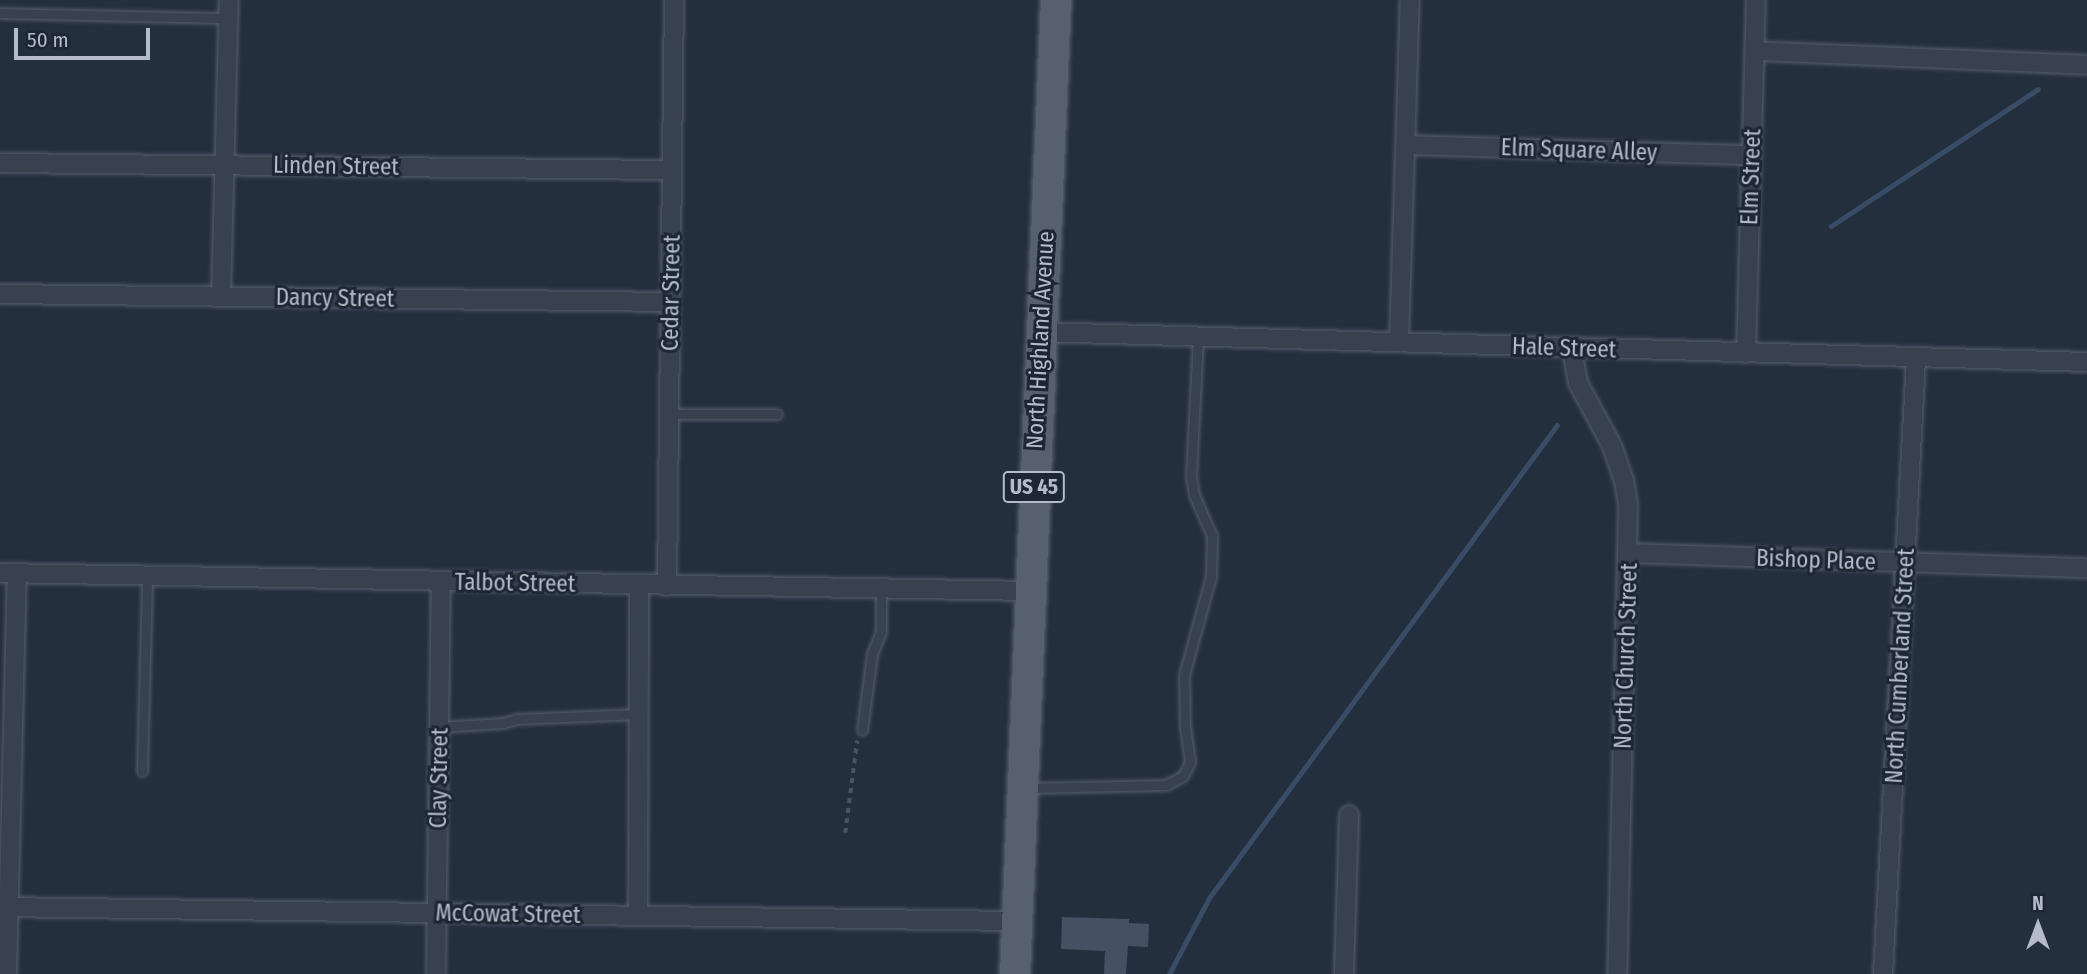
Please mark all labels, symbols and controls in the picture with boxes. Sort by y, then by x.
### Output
scale bar [18,14,154,58]
text: 50 m [27,27,69,53]
street label: Elm Street [1736,128,1766,226]
street label: Elm Square Alley [1500,133,1658,167]
street label: Linden Street [273,151,399,181]
street label: North Highland Avenue [1021,230,1059,450]
street label: Cedar Street [656,235,686,351]
street label: Dancy Street [275,283,395,313]
street label: Hale Street [1511,332,1617,364]
road number: US 45 [1002,470,1066,504]
street label: Bishop Place [1756,544,1876,576]
street label: North Cumberland Street [1880,548,1920,784]
street label: North Church Street [1609,563,1643,749]
street label: Talbot Street [455,568,575,598]
street label: Clay Street [424,727,454,829]
north arrow [2003,890,2073,960]
text: N [2032,892,2044,915]
street label: McCowat Street [435,899,581,929]

